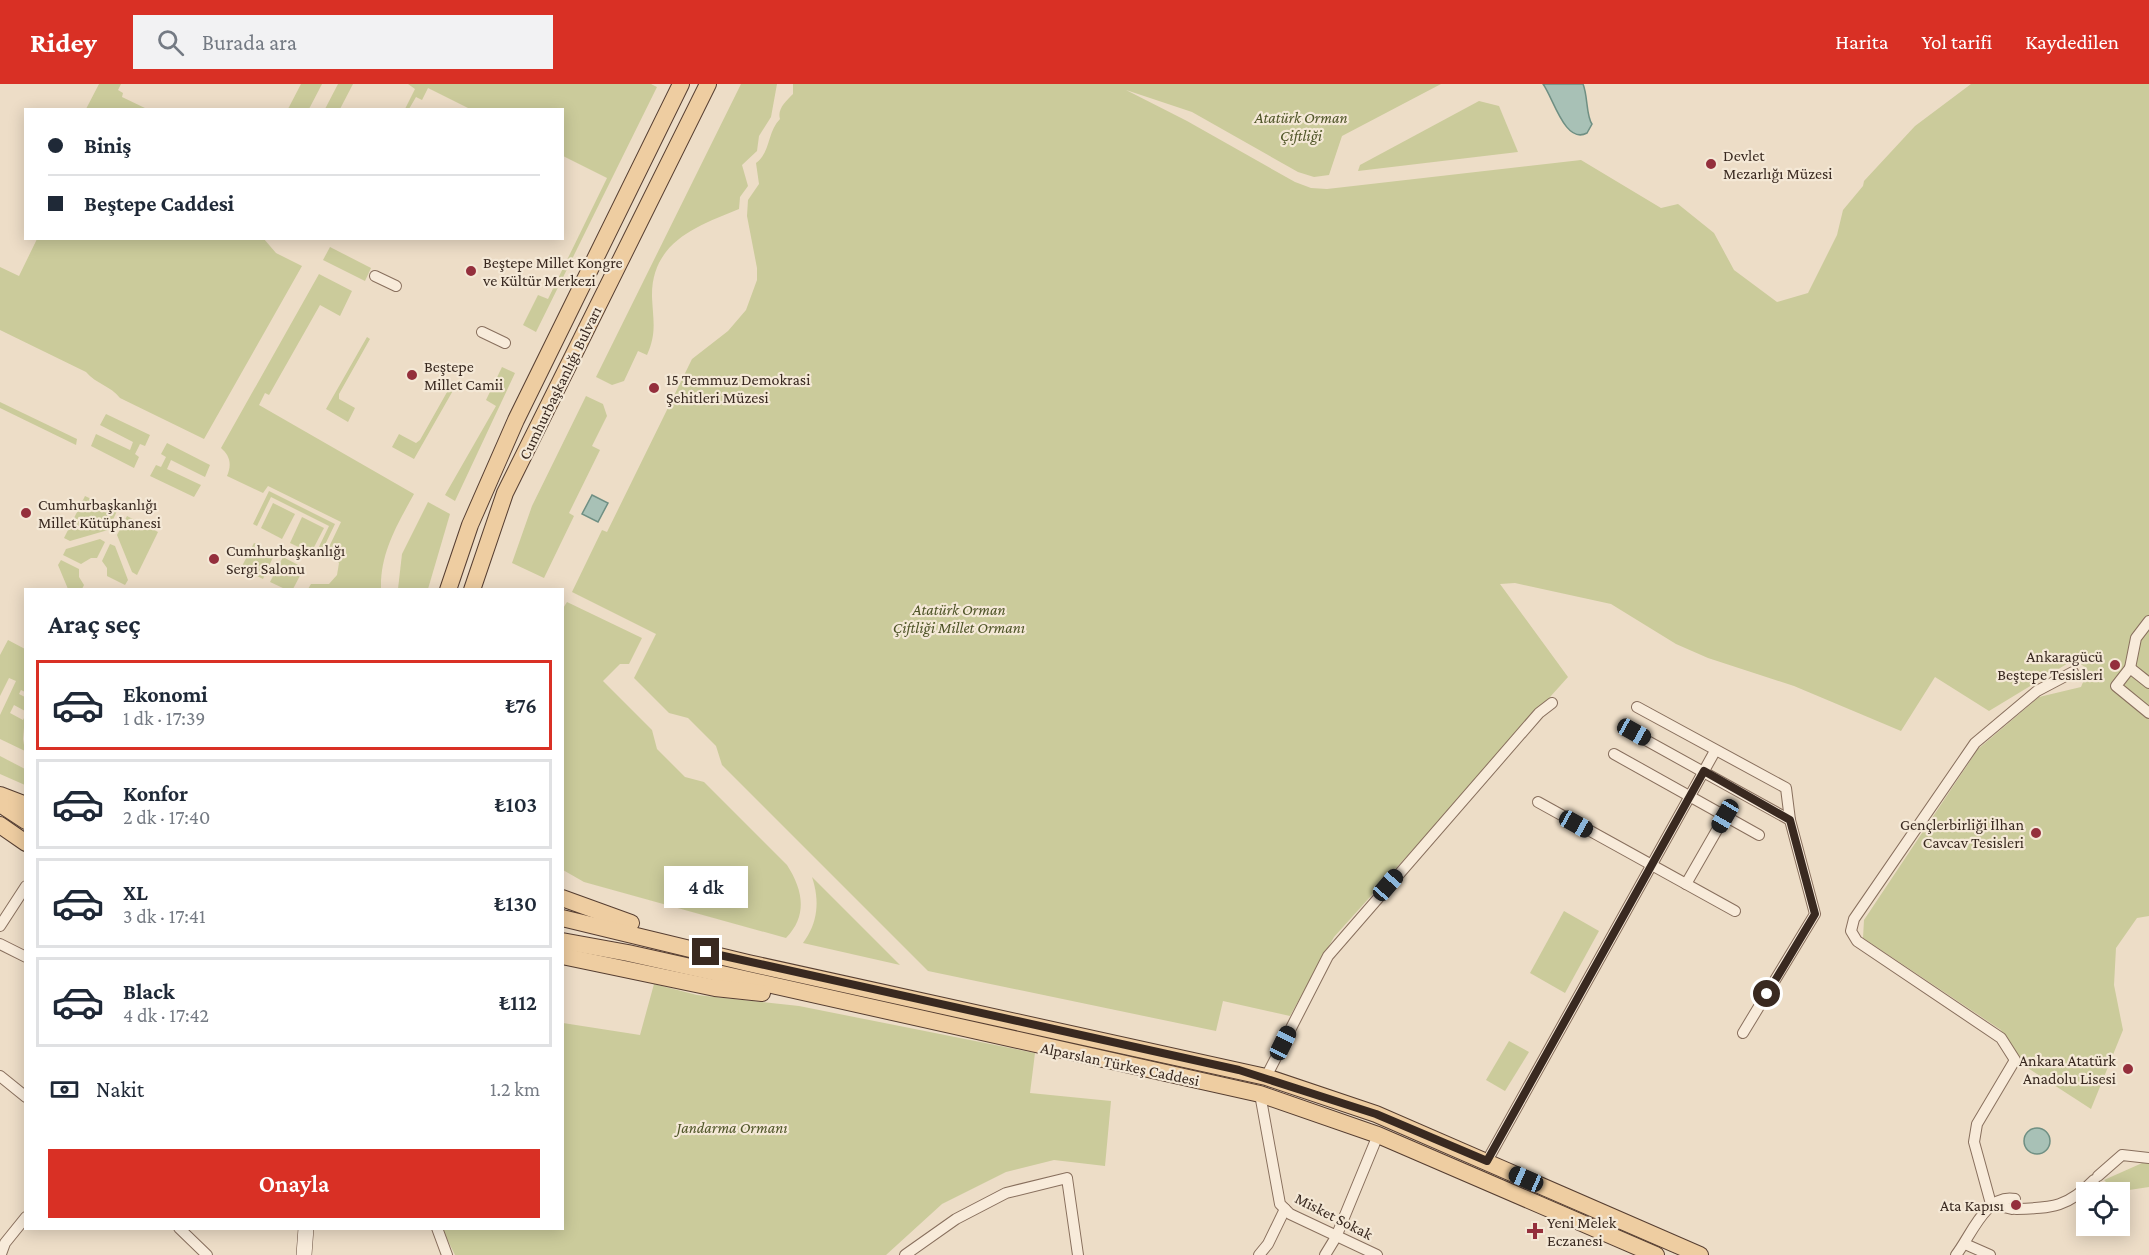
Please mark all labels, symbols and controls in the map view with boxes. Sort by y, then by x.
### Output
search box [133,15,553,69]
icon: search [154,26,187,59]
text: Ridey [30,27,97,58]
text: Burada ara [202,30,297,55]
text: Harita [1835,30,1888,54]
text: Yol tarifi [1921,30,1992,54]
text: Kaydedilen [2025,30,2119,54]
park label: Atatürk Orman Çiftliği [1253,109,1348,145]
text: Biniş [84,133,131,158]
place label: Devlet Mezarlığı Müzesi [1723,147,1832,183]
marker: Devlet Mezarlığı Müzesi [1704,157,1718,171]
text: Beştepe Caddesi [84,191,234,216]
place label: Beştepe Millet Kongre ve Kültür Merkezi [482,254,623,289]
marker: Beştepe Millet Kongre ve Kültür Merkezi [464,264,478,278]
street label: Cumhurbaşkanlığı Bulvarı [516,304,605,463]
place label: Beştepe Millet Camii [424,358,503,393]
marker: Beştepe Millet Camii [405,368,419,382]
place label: 15 Temmuz Demokrasi Şehitleri Müzesi [666,371,810,407]
marker: 15 Temmuz Demokrasi Şehitleri Müzesi [647,381,661,395]
place label: Cumhurbaşkanlığı Millet Kütüphanesi [38,496,161,532]
marker: Cumhurbaşkanlığı Millet Kütüphanesi [19,506,33,520]
place label: Cumhurbaşkanlığı Sergi Salonu [226,542,345,578]
marker: Cumhurbaşkanlığı Sergi Salonu [207,552,221,566]
park label: Atatürk Orman Çiftliği Millet Ormanı [893,601,1025,637]
text: Araç seç [48,609,140,639]
place label: Ankaragücü Beştepe Tesisleri [1997,648,2104,684]
marker: Ankaragücü Beştepe Tesisleri [2108,658,2122,672]
icon: car [51,678,105,732]
text: Ekonomi [123,682,208,707]
text: ₺76 [506,693,537,718]
text: 1 dk · 17:39 [123,707,205,729]
car [1614,715,1654,749]
icon: car [51,777,105,831]
text: Konfor [123,781,188,806]
text: ₺103 [495,792,537,817]
car [1708,796,1742,836]
text: 2 dk · 17:40 [123,806,210,828]
car [1556,807,1596,841]
place label: Gençlerbirliği İlhan Cavcav Tesisleri [1900,816,2024,851]
marker: Gençlerbirliği İlhan Cavcav Tesisleri [2029,826,2043,840]
callout: 4 dk [664,865,748,907]
car [1369,866,1407,904]
icon: car [51,876,105,930]
text: 4 dk [688,876,724,898]
text: XL [123,880,148,905]
text: ₺130 [494,891,537,916]
text: 3 dk · 17:41 [123,905,206,927]
route end [692,938,719,965]
icon: car [51,975,105,1029]
text: Black [123,979,175,1004]
route start [1753,980,1780,1007]
text: ₺112 [499,990,537,1015]
text: 4 dk · 17:42 [123,1004,209,1026]
car [1267,1023,1299,1063]
street label: Alparslan Türkeş Caddesi [1039,1039,1201,1090]
place label: Ankara Atatürk Anadolu Lisesi [2019,1052,2116,1087]
marker: Ankara Atatürk Anadolu Lisesi [2121,1062,2135,1076]
icon: cash [48,1073,81,1106]
text: Nakit [96,1077,144,1102]
text: 1.2 km [490,1078,540,1100]
park label: Jandarma Ormanı [673,1119,788,1137]
button: Onayla [48,1149,540,1218]
car [1506,1163,1546,1195]
map controls [2076,1182,2130,1236]
button: locate [2076,1182,2130,1236]
street label: Misket Sokak [1292,1189,1376,1243]
place label: Ata Kapısı [1940,1197,2004,1215]
marker: Ata Kapısı [2009,1198,2023,1212]
place label: Yeni Melek Eczanesi [1547,1214,1617,1249]
marker: Yeni Melek Eczanesi [1528,1224,1542,1238]

